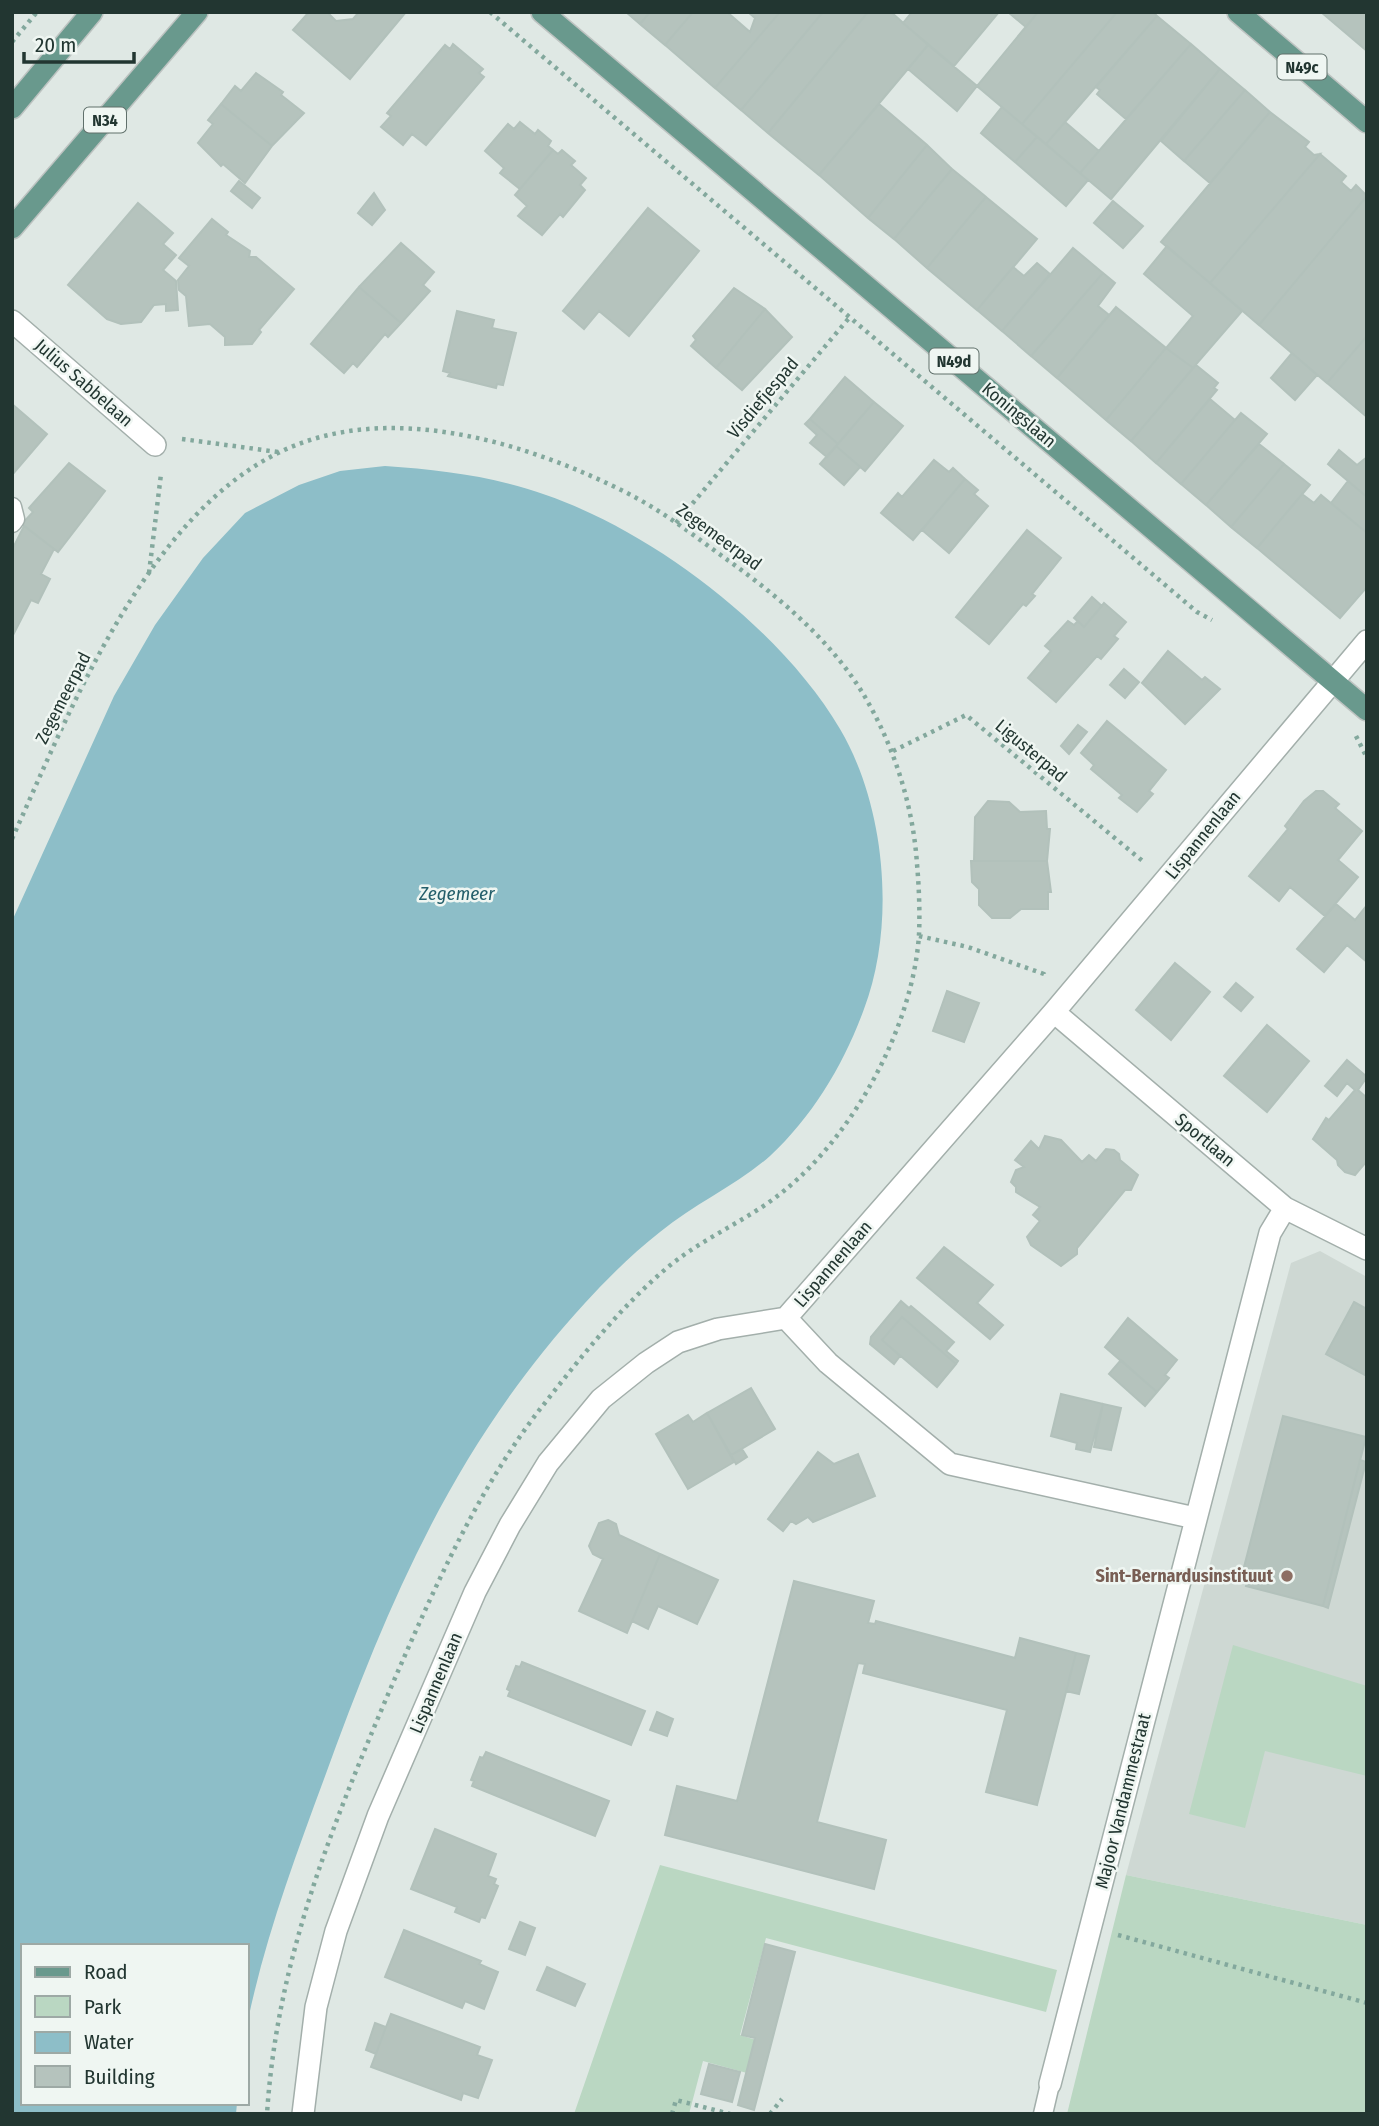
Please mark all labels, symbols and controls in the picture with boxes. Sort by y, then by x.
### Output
scale bar [24,21,135,65]
text: 20 m [35,32,76,58]
road number: N49c [1278,54,1326,80]
road number: N34 [84,108,126,132]
street label: Julius Sabbelaan [31,335,137,431]
road number: N49d [930,348,978,374]
street label: Visdiefjespad [723,353,803,443]
street label: Koningslaan [977,378,1061,452]
street label: Zegemeerpad [672,499,766,575]
street label: Zegemeerpad [31,649,95,747]
street label: Ligusterpad [991,715,1071,787]
street label: Lispannenlaan [1161,786,1245,884]
water label: Zegemeer [418,882,496,905]
street label: Sportlaan [1170,1109,1240,1171]
street label: Lispannenlaan [789,1216,877,1312]
place label: Sint-Bernardusinstituut [1096,1565,1274,1587]
marker: Sint-Bernardusinstituut [1279,1568,1295,1584]
street label: Lispannenlaan [405,1629,467,1737]
street label: Majoor Vandammestraat [1091,1711,1155,1891]
legend [21,1944,248,2105]
text: Road [84,1959,128,1985]
text: Park [84,1994,122,2020]
text: Water [84,2029,134,2055]
text: Building [84,2064,155,2090]

